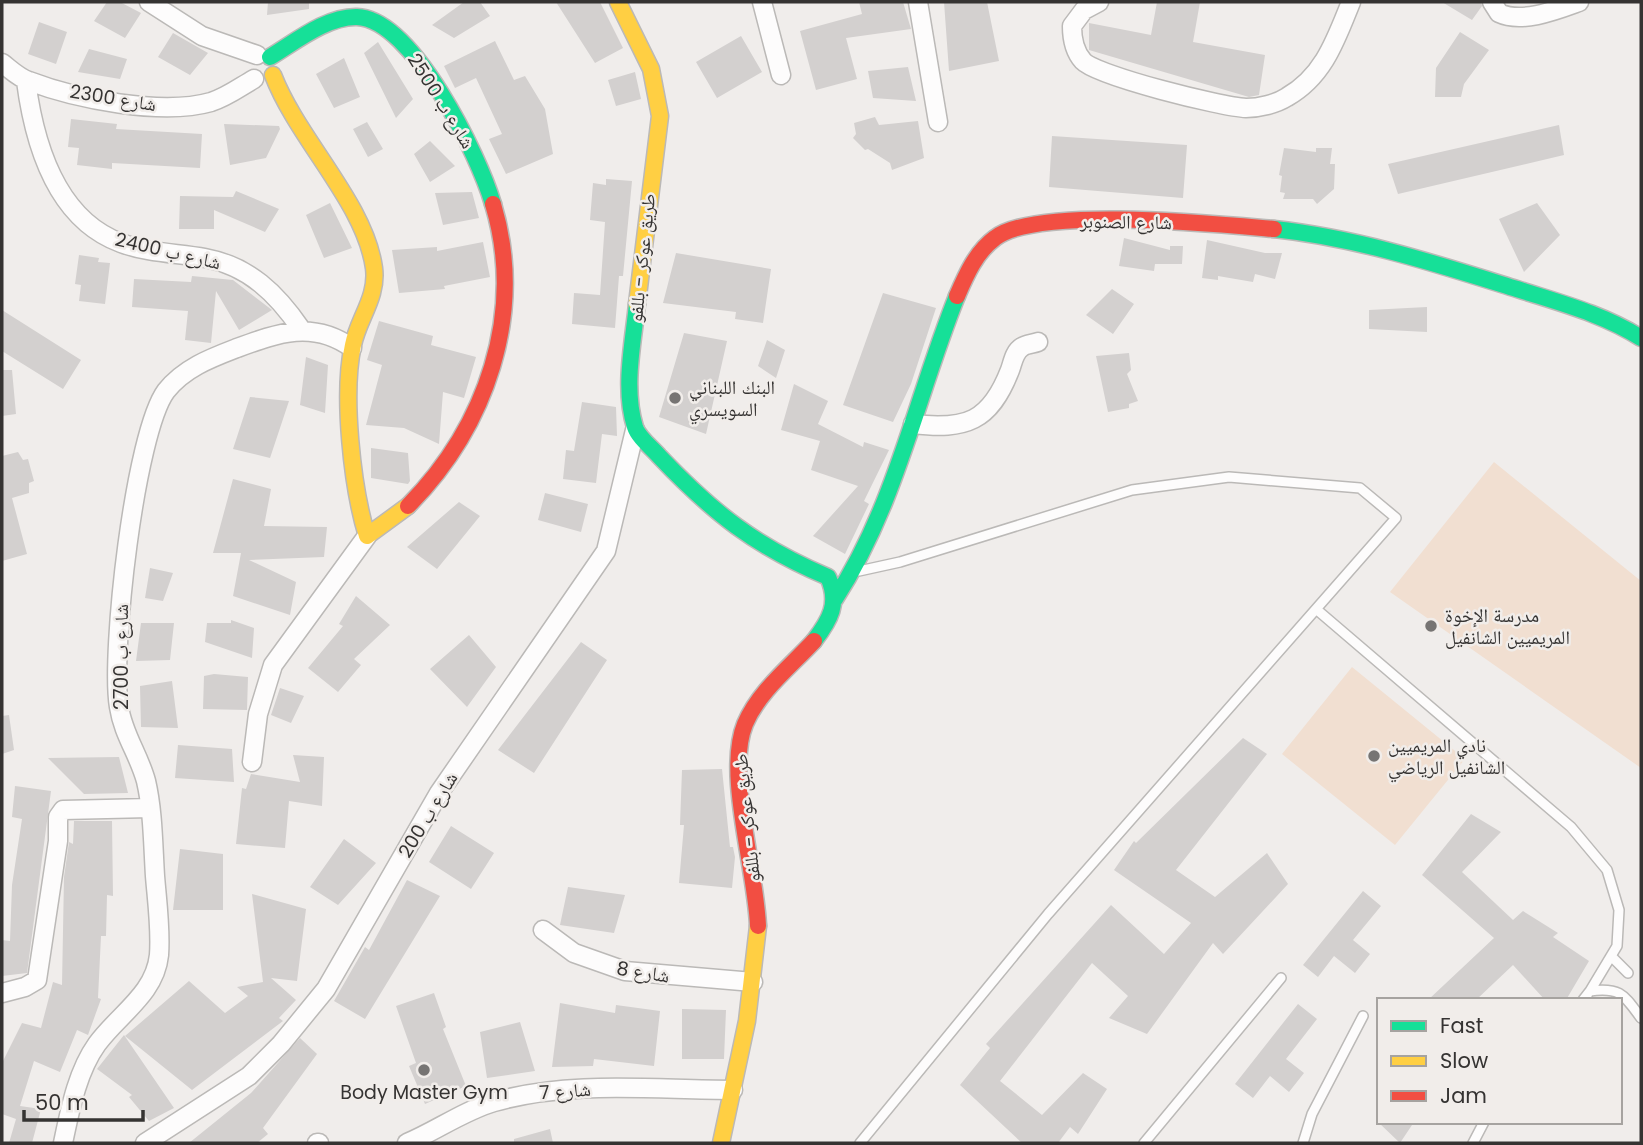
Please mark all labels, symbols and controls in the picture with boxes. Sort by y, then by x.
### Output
street label: شارع ب 2500 [401,48,481,154]
street label: شارع 2300 [68,78,158,118]
street label: طريق عوكر - بللفو [622,192,662,324]
street label: شارع الصنوبر [1079,208,1172,236]
street label: شارع ب 2400 [112,226,224,276]
place label: البنك اللبناني السويسري [689,374,775,424]
marker: البنك اللبناني السويسري [667,390,683,406]
place label: مدرسة الإخوة المريميين الشانفيل [1445,602,1570,651]
street label: شارع ب 2700 [108,604,135,710]
marker: مدرسة الإخوة المريميين الشانفيل [1423,618,1439,634]
place label: نادي المريميين الشانفيل الرياضي [1388,732,1505,782]
marker: نادي المريميين الشانفيل الرياضي [1366,748,1382,764]
street label: طريق عوكر - بللفو [727,752,767,884]
street label: شارع ب 200 [392,767,464,863]
street label: شارع 8 [615,955,671,989]
legend [1377,998,1622,1124]
text: Fast [1440,1011,1483,1040]
text: Slow [1440,1046,1488,1075]
marker: Body Master Gym [416,1062,432,1078]
street label: شارع 7 [538,1076,592,1106]
scale bar [24,1078,144,1122]
place label: Body Master Gym [340,1079,508,1106]
text: Jam [1440,1081,1487,1110]
text: 50 m [35,1088,89,1117]

